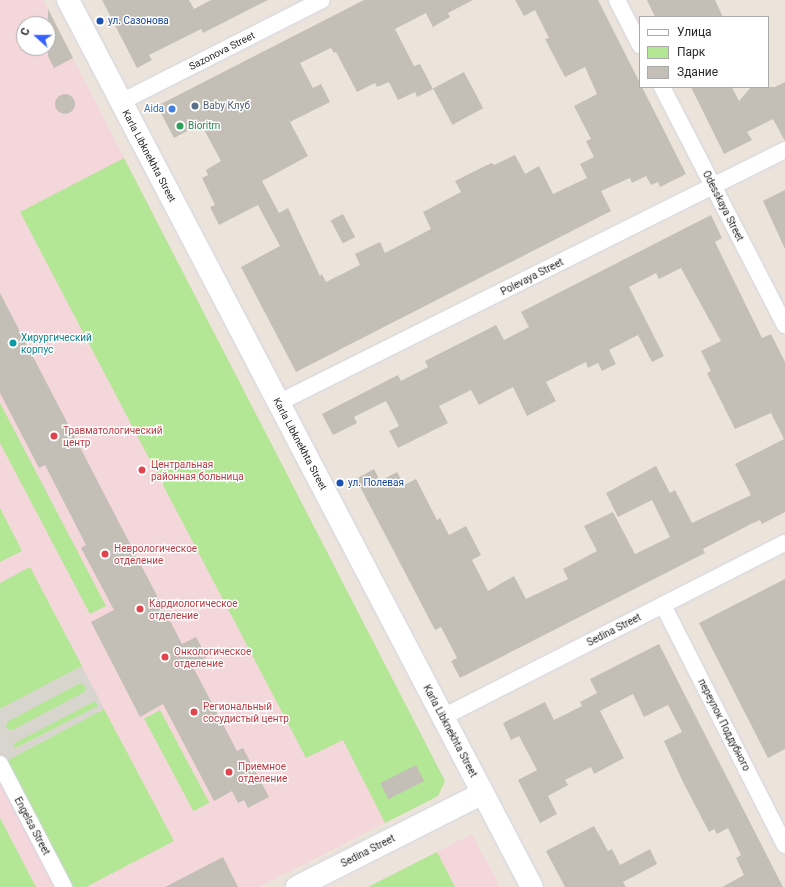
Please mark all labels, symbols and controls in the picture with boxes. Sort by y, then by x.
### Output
place label: ул. Сазонова [108,15,169,27]
north arrow [16,16,56,56]
marker: ул. Сазонова [95,16,105,26]
legend [639,16,769,88]
text: Улица [677,25,712,39]
text: С [18,26,33,38]
street label: Sazonova Street [187,29,257,73]
text: Парк [677,45,705,59]
text: Здание [677,65,718,79]
place label: Baby Клуб [203,100,250,112]
marker: Baby Клуб [190,101,200,111]
place label: Aida [144,103,164,115]
marker: Aida [167,104,177,114]
street label: Karla Libknekhta Street [120,108,178,204]
place label: Bioritm [188,120,220,132]
marker: Bioritm [175,121,185,131]
street label: Odesskaya Street [700,169,746,243]
street label: Polevaya Street [499,256,565,298]
place label: Хирургический корпус [21,331,92,354]
marker: Хирургический корпус [8,338,18,348]
street label: Karla Libknekhta Street [271,396,329,492]
place label: Травматологический центр [63,424,163,448]
marker: Травматологический центр [48,430,60,442]
place label: Центральная районная больница [151,458,244,482]
marker: Центральная районная больница [136,464,148,476]
place label: ул. Полевая [348,477,404,489]
marker: ул. Полевая [335,478,345,488]
place label: Неврологическое отделение [114,542,197,566]
marker: Неврологическое отделение [99,548,111,560]
place label: Кардиологическое отделение [149,597,238,620]
marker: Кардиологическое отделение [134,603,146,615]
street label: Sedina Street [585,611,643,649]
place label: Онкологическое отделение [174,645,251,668]
marker: Онкологическое отделение [159,651,171,663]
street label: переулок Поддубного [696,677,752,773]
street label: Karla Libknekhta Street [421,683,479,779]
place label: Региональный сосудистый центр [203,700,289,724]
marker: Региональный сосудистый центр [188,706,200,718]
place label: Приемное отделение [238,760,287,784]
marker: Приемное отделение [223,766,235,778]
street label: Engelsa Street [12,795,52,857]
street label: Sedina Street [339,832,397,870]

